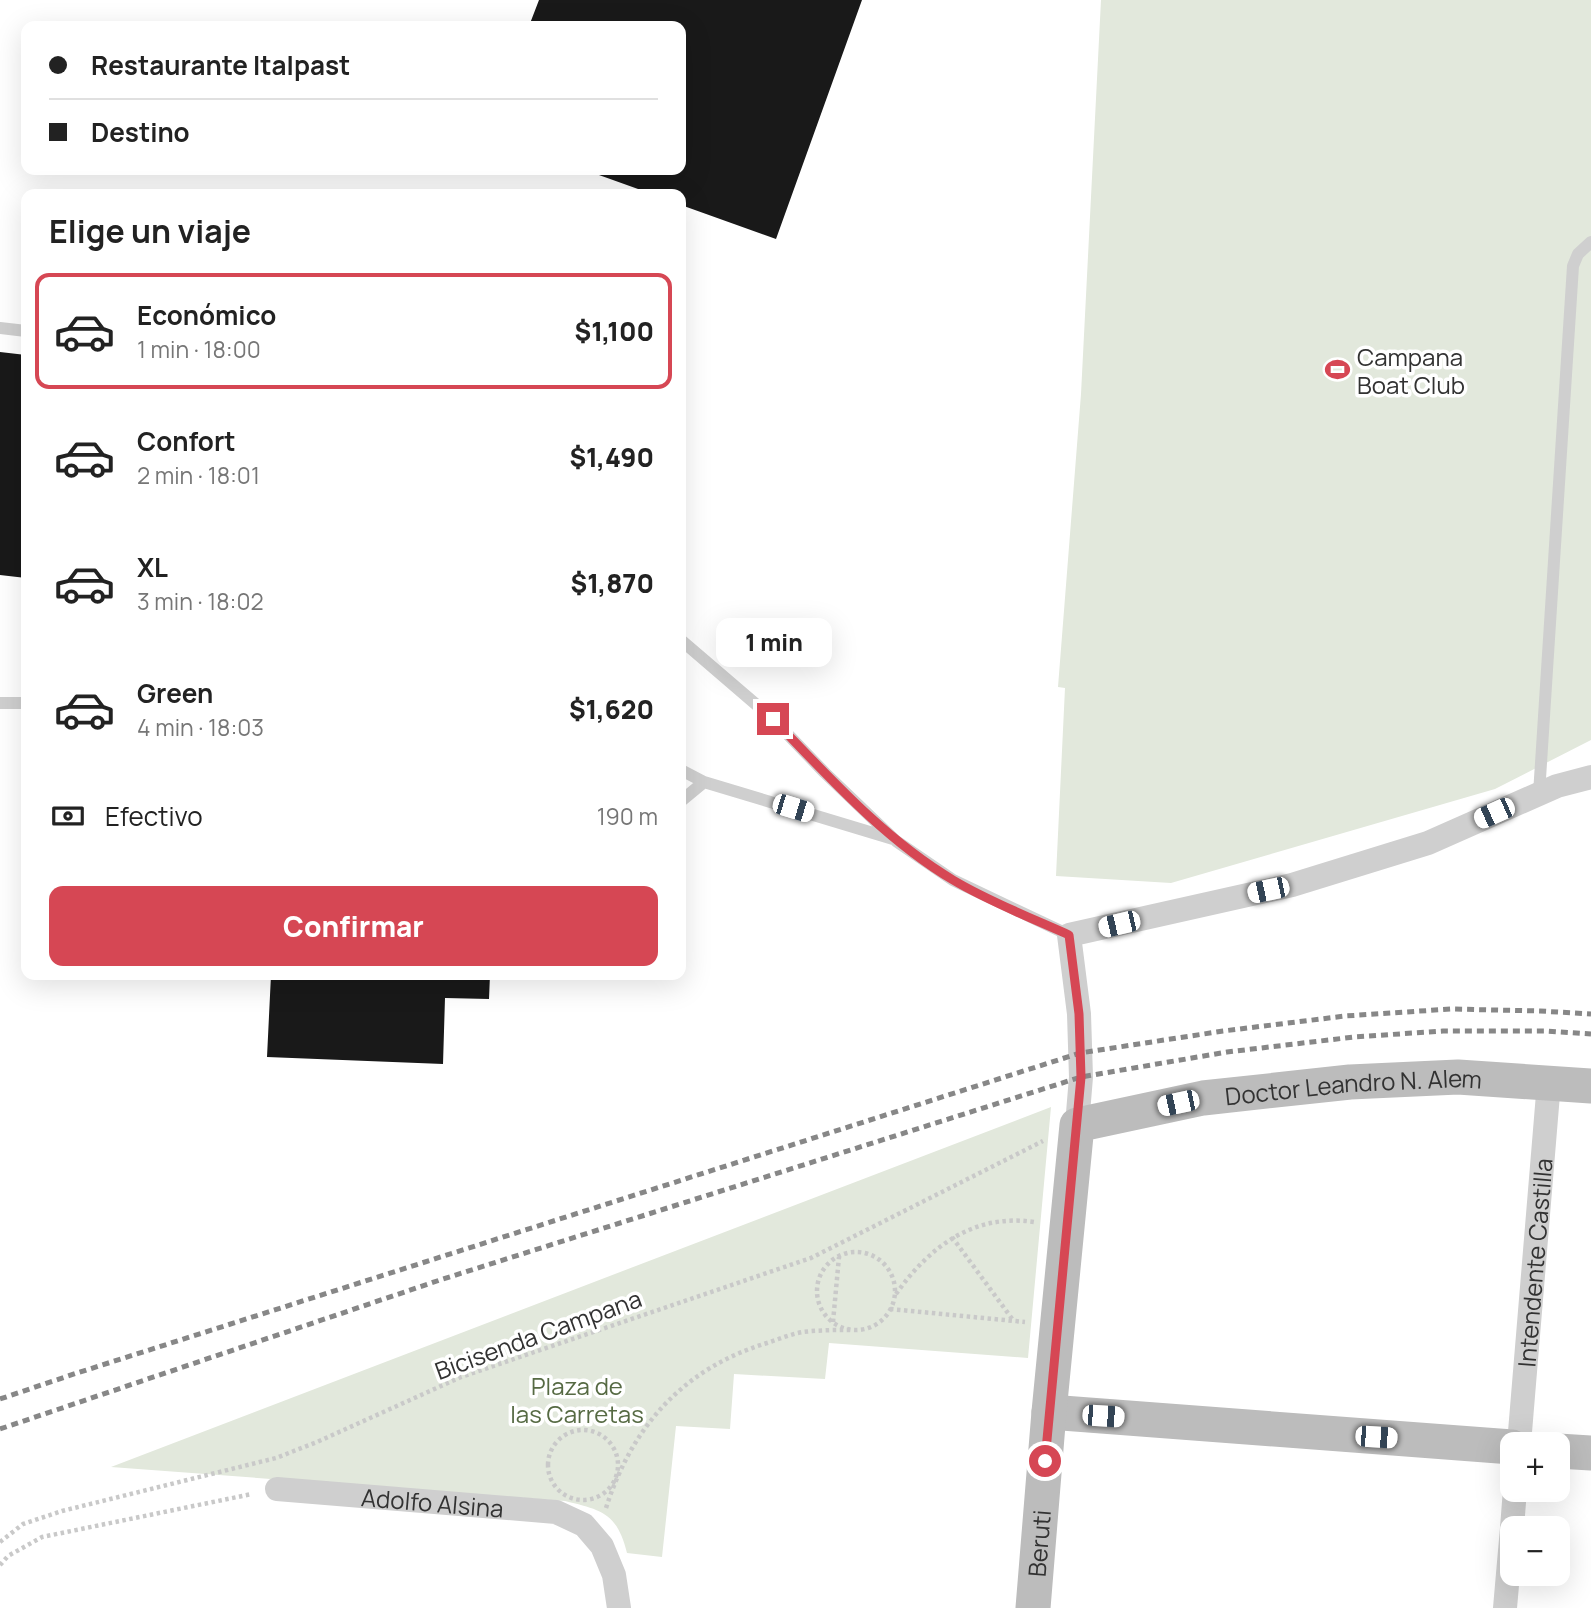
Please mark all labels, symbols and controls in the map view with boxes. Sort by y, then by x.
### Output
text: Restaurante Italpast [91,47,350,83]
text: Destino [91,114,190,150]
text: Elige un viaje [49,209,251,253]
text: Económico [137,297,276,333]
icon: car [53,300,116,363]
text: $1,100 [575,313,654,349]
text: 1 min · 18:00 [137,333,261,365]
place label: Campana Boat Club [1357,340,1465,401]
sports icon: Campana Boat Club [1323,356,1351,384]
text: Confort [137,423,236,459]
icon: car [53,426,116,489]
text: $1,490 [569,439,654,475]
text: 2 min · 18:01 [137,459,260,491]
text: XL [137,549,168,585]
icon: car [53,552,116,615]
text: $1,870 [570,565,654,601]
text: 3 min · 18:02 [137,585,264,617]
callout: 1 min [715,618,831,666]
text: 1 min [745,626,803,658]
text: Green [137,675,213,711]
icon: car [53,678,116,741]
text: $1,620 [569,691,654,727]
route end [757,703,789,735]
text: 4 min · 18:03 [137,711,264,743]
car [770,792,817,824]
car [1471,795,1518,831]
icon: cash [49,797,87,835]
text: Efectivo [105,798,203,834]
text: 190 m [597,800,658,832]
car [1246,875,1291,905]
button: Confirmar [49,886,658,966]
car [1097,909,1142,939]
street label: Doctor Leandro N. Alem [1223,1060,1483,1112]
car [1156,1088,1201,1118]
street label: Intendente Castilla [1509,1157,1559,1369]
street label: Bicisenda Campana [430,1281,646,1387]
park label: Plaza de las Carretas [510,1369,644,1430]
car [1082,1404,1125,1428]
car [1355,1425,1398,1449]
map controls [1500,1432,1570,1586]
button: + [1500,1432,1570,1502]
route start [1029,1445,1061,1477]
street label: Adolfo Alsina [360,1479,505,1524]
street label: Beruti [1019,1509,1057,1578]
button: − [1500,1516,1570,1586]

